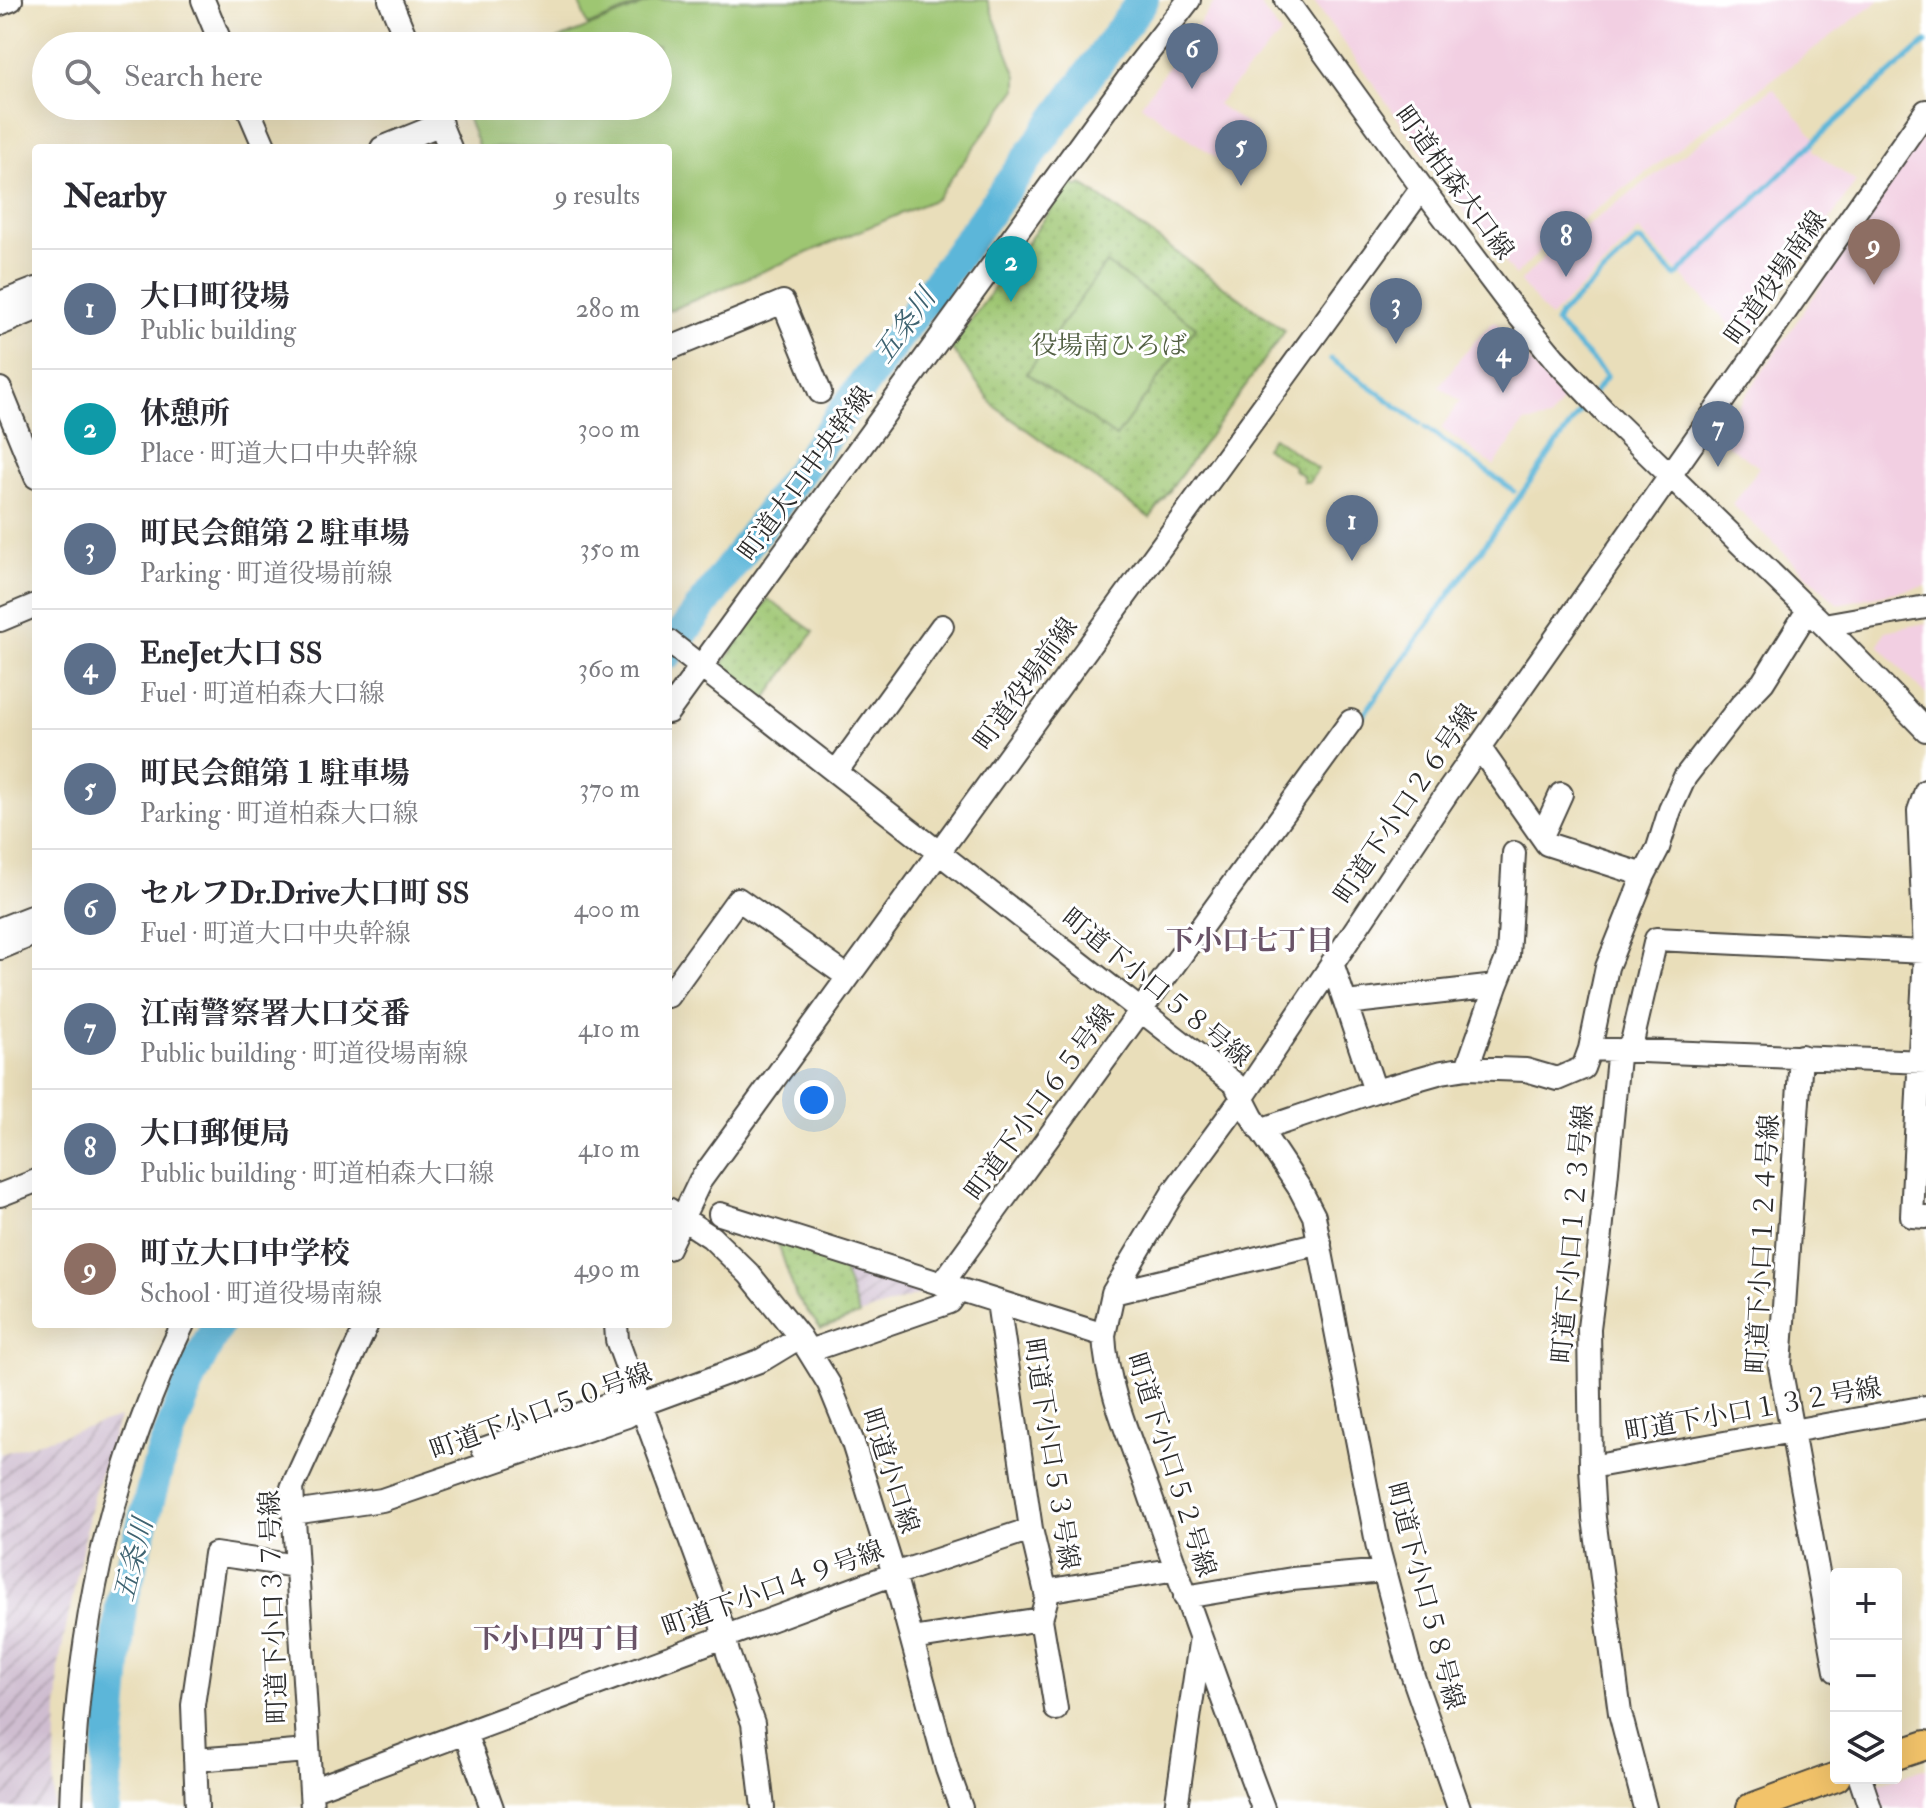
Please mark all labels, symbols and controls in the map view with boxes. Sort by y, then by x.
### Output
pin: 6 [1166,23,1218,89]
search box [32,32,672,120]
icon: search [60,54,104,98]
text: Search here [124,58,263,95]
street label: 町道柏森大口線 [1388,100,1520,266]
pin: 5 [1215,120,1267,186]
text: Nearby [64,175,166,218]
text: 9 results [555,180,640,212]
street label: 町道役場南線 [1718,205,1834,351]
pin: 8 [1540,211,1592,277]
pin: 9 [1848,219,1900,285]
pin: 2 [985,236,1037,302]
text: 大口町役場 [140,278,290,315]
pin: 3 [1370,278,1422,344]
water label: 五条川 [866,279,946,370]
text: 1 [85,293,95,325]
text: 280 m [576,293,640,325]
text: Public building [140,315,296,347]
pin: 4 [1477,327,1529,393]
park label: 役場南ひろば [1031,330,1187,362]
street label: 町道大口中央幹線 [732,380,880,568]
text: 休憩所 [140,395,230,432]
pin: 7 [1692,401,1744,467]
text: 2 [83,413,97,445]
text: 300 m [578,413,640,445]
text: Place · 町道大口中央幹線 [140,438,418,470]
pin: 1 [1326,495,1378,561]
text: 町民会館第２駐車場 [140,515,410,552]
text: 3 [85,533,95,565]
text: 350 m [580,533,640,565]
text: Parking · 町道役場前線 [140,558,393,590]
street label: 町道役場前線 [967,611,1085,757]
text: EneJet大口 SS [140,635,322,672]
text: 4 [83,653,97,685]
text: 360 m [578,653,640,685]
text: Fuel · 町道柏森大口線 [140,678,385,710]
street label: 町道下小口２６号線 [1327,698,1485,910]
text: 町民会館第１駐車場 [140,755,410,792]
text: 5 [84,773,96,805]
text: 370 m [579,773,640,805]
text: Parking · 町道柏森大口線 [140,798,419,830]
text: セルフDr.Drive大口町 SS [140,875,469,912]
text: 6 [83,893,97,925]
text: 400 m [574,893,640,925]
street label: 町道下小口５８号線 [1055,902,1257,1074]
text: Fuel · 町道大口中央幹線 [140,918,411,950]
district label: 下小口七丁目 [1166,924,1334,959]
text: 江南警察署大口交番 [140,995,410,1032]
street label: 町道下小口６５号線 [958,999,1122,1207]
text: 7 [84,1013,96,1045]
text: 410 m [578,1013,640,1045]
text: Public building · 町道役場南線 [140,1038,468,1070]
your location [794,1080,834,1120]
street label: 町道下小口１２３号線 [1546,1103,1600,1365]
street label: 町道下小口１２４号線 [1740,1113,1786,1375]
text: 大口郵便局 [140,1115,290,1152]
text: 8 [84,1133,96,1165]
text: 410 m [578,1133,640,1165]
text: Public building · 町道柏森大口線 [140,1158,494,1190]
text: 町立大口中学校 [140,1235,350,1272]
text: 9 [83,1253,97,1285]
text: 490 m [574,1253,640,1285]
text: School · 町道役場南線 [140,1278,382,1310]
street label: 町道下小口５３号線 [1017,1336,1085,1572]
street label: 町道下小口５２号線 [1120,1349,1222,1581]
street label: 町道下小口５０号線 [426,1357,656,1467]
street label: 町道下小口１３２号線 [1622,1372,1884,1448]
street label: 町道小口線 [855,1404,925,1538]
street label: 町道下小口５８号線 [1379,1479,1471,1713]
street label: 町道下小口３７号線 [254,1490,294,1724]
water label: 五条川 [107,1512,162,1605]
street label: 町道下小口４９号線 [658,1534,888,1644]
map controls [1830,1568,1902,1784]
button: + [1830,1568,1902,1640]
district label: 下小口四丁目 [473,1622,641,1657]
button: − [1830,1640,1902,1712]
button: layers [1830,1712,1902,1784]

